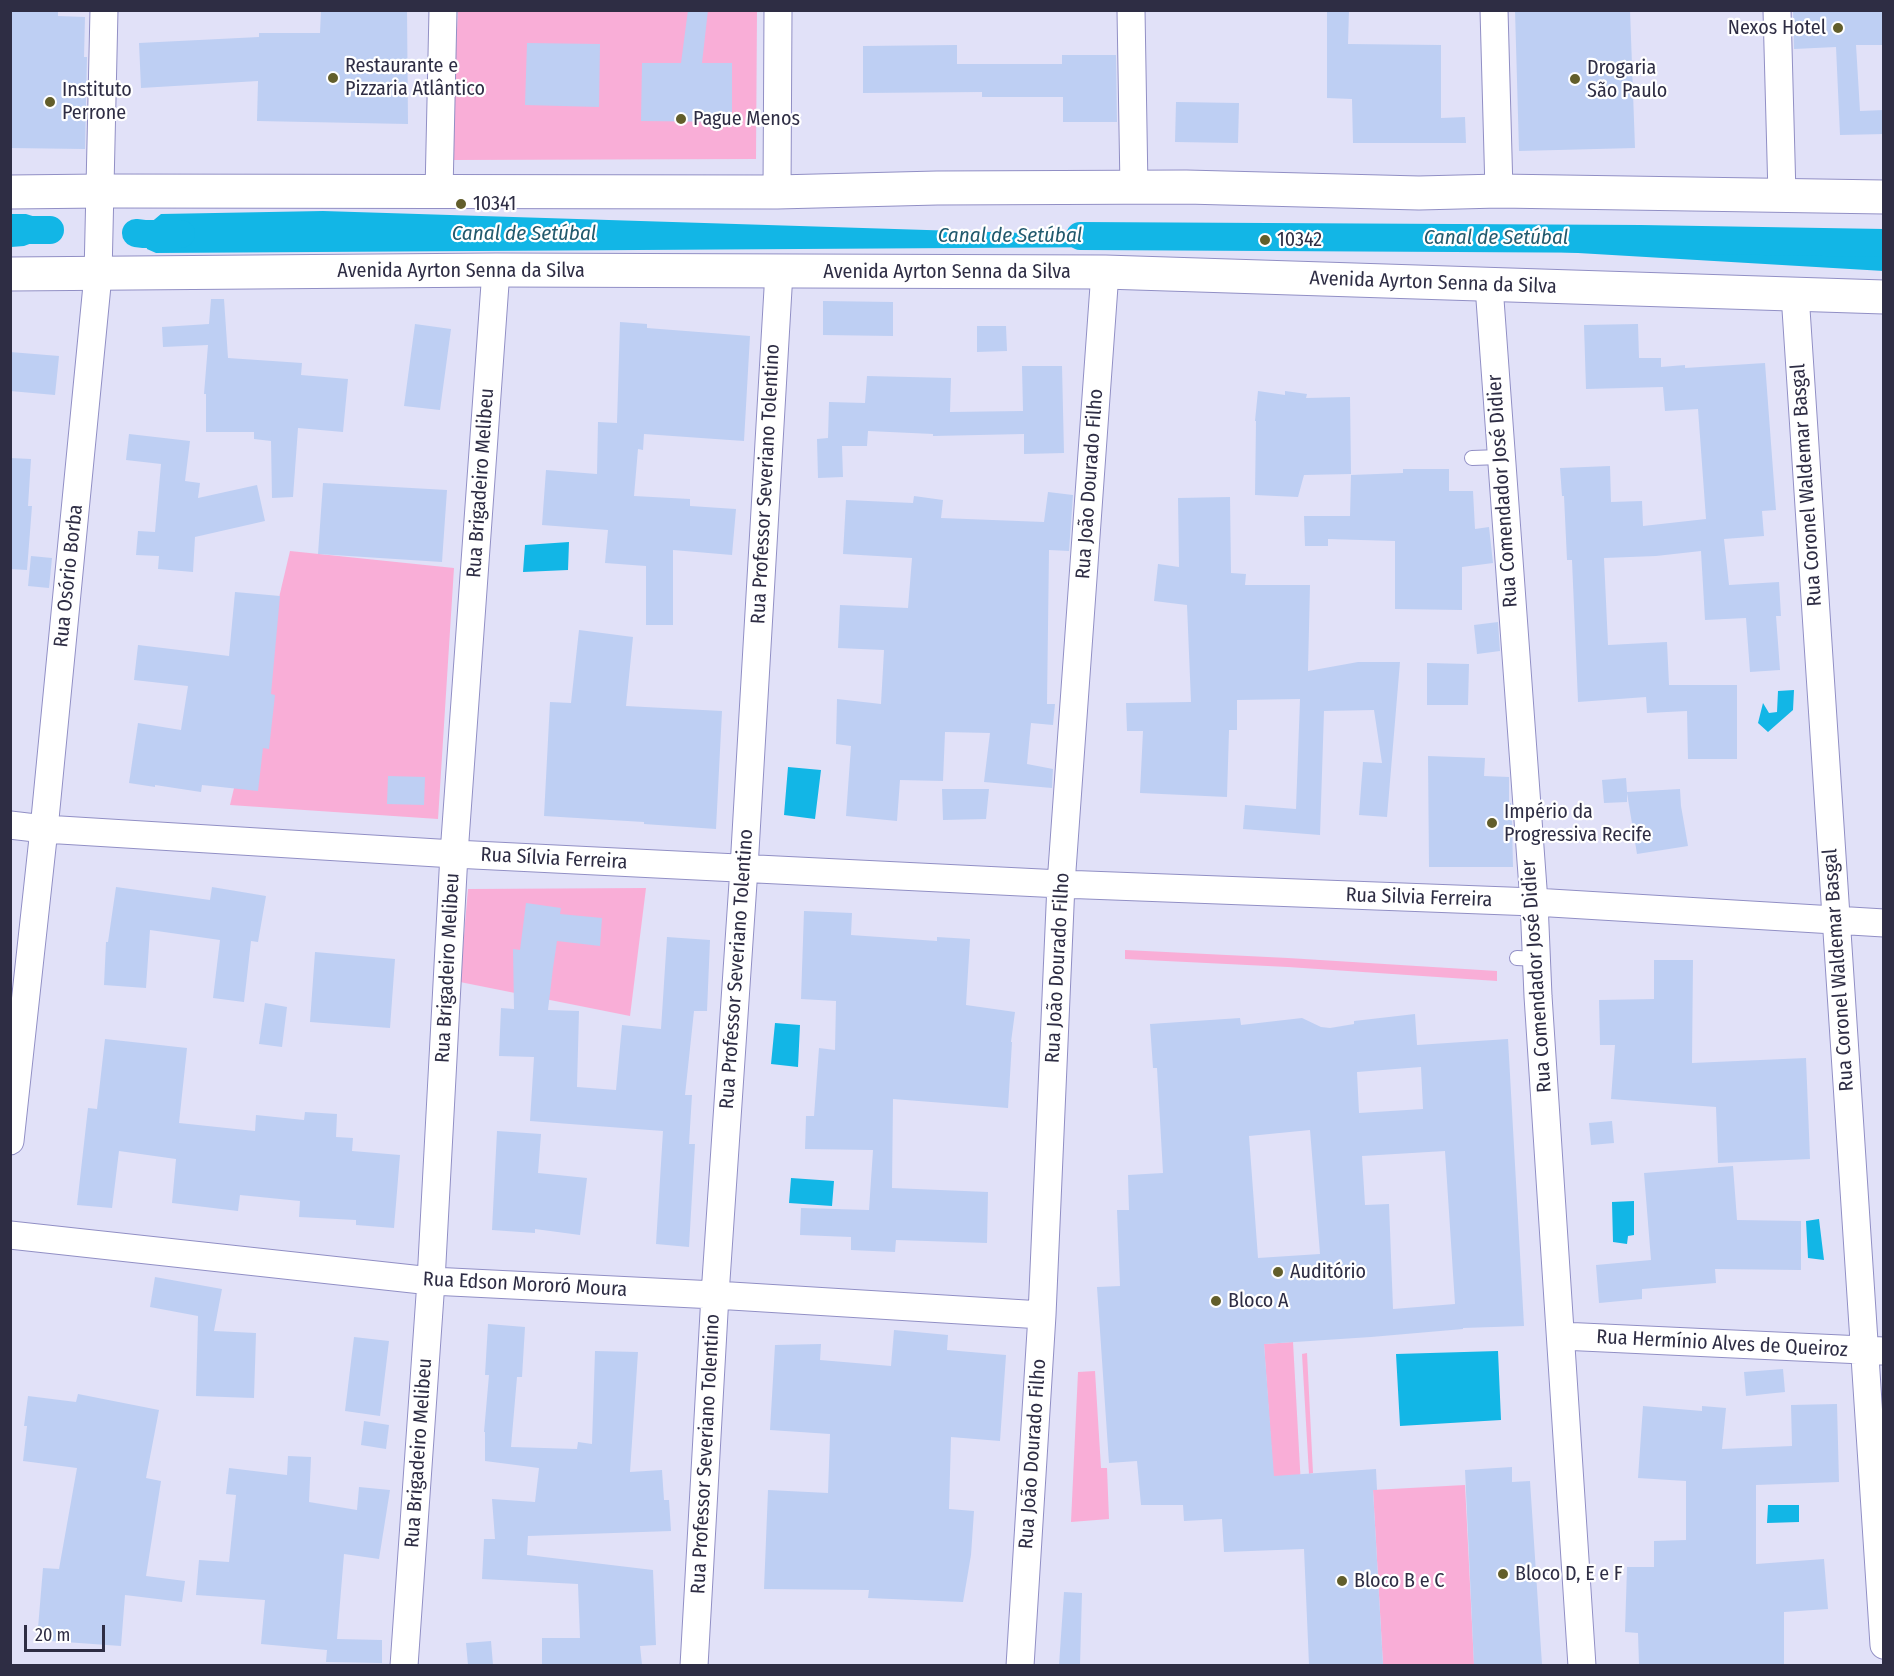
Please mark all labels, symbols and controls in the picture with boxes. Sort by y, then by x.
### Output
place label: Nexos Hotel [1728,16,1826,40]
marker: Nexos Hotel [1831,21,1845,35]
place label: Restaurante e Pizzaria Atlântico [345,54,485,101]
place label: Drogaria São Paulo [1587,56,1667,103]
marker: Restaurante e Pizzaria Atlântico [326,71,340,85]
marker: Drogaria São Paulo [1568,72,1582,86]
place label: Instituto Perrone [62,78,132,125]
marker: Instituto Perrone [43,95,57,109]
place label: Pague Menos [693,107,800,131]
marker: Pague Menos [674,112,688,126]
place label: 10341 [473,192,516,216]
marker: 10341 [454,197,468,211]
water label: Canal de Setúbal [452,221,596,247]
water label: Canal de Setúbal [938,223,1082,249]
water label: Canal de Setúbal [1424,225,1568,251]
place label: 10342 [1277,228,1322,252]
marker: 10342 [1258,233,1272,247]
street label: Avenida Ayrton Senna da Silva [337,259,585,283]
street label: Avenida Ayrton Senna da Silva [823,260,1071,284]
street label: Avenida Ayrton Senna da Silva [1309,267,1557,299]
street label: Rua Professor Severiano Tolentino [747,343,785,625]
street label: Rua Coronel Waldemar Basgal [1787,363,1827,607]
street label: Rua Comendador José Didier [1483,374,1523,608]
street label: Rua Brigadeiro Melibeu [462,387,500,579]
street label: Rua João Dourado Filho [1071,388,1109,580]
street label: Rua Osório Borba [50,503,88,649]
place label: Império da Progressiva Recife [1504,800,1652,847]
marker: Império da Progressiva Recife [1485,816,1499,830]
street label: Rua Professor Severiano Tolentino [715,828,759,1110]
street label: Rua Sílvia Ferreira [480,843,628,875]
street label: Rua Coronel Waldemar Basgal [1819,848,1859,1092]
street label: Rua Comendador José Didier [1517,859,1557,1093]
street label: Rua Brigadeiro Melibeu [431,872,465,1064]
street label: Rua João Dourado Filho [1041,872,1075,1064]
street label: Rua Silvia Ferreira [1345,883,1493,913]
place label: Auditório [1290,1260,1366,1284]
marker: Auditório [1271,1265,1285,1279]
street label: Rua Edson Mororó Moura [422,1268,628,1302]
place label: Bloco A [1228,1289,1289,1313]
marker: Bloco A [1209,1294,1223,1308]
street label: Rua Professor Severiano Tolentino [687,1313,725,1595]
street label: Rua Hermínio Alves de Queiroz [1596,1325,1848,1363]
street label: Rua Brigadeiro Melibeu [400,1357,438,1549]
street label: Rua João Dourado Filho [1014,1358,1052,1550]
place label: Bloco D, E e F [1515,1562,1623,1586]
marker: Bloco D, E e F [1496,1567,1510,1581]
place label: Bloco B e C [1354,1569,1444,1593]
marker: Bloco B e C [1335,1574,1349,1588]
scale bar [27,1613,108,1651]
text: 20 m [35,1624,70,1646]

